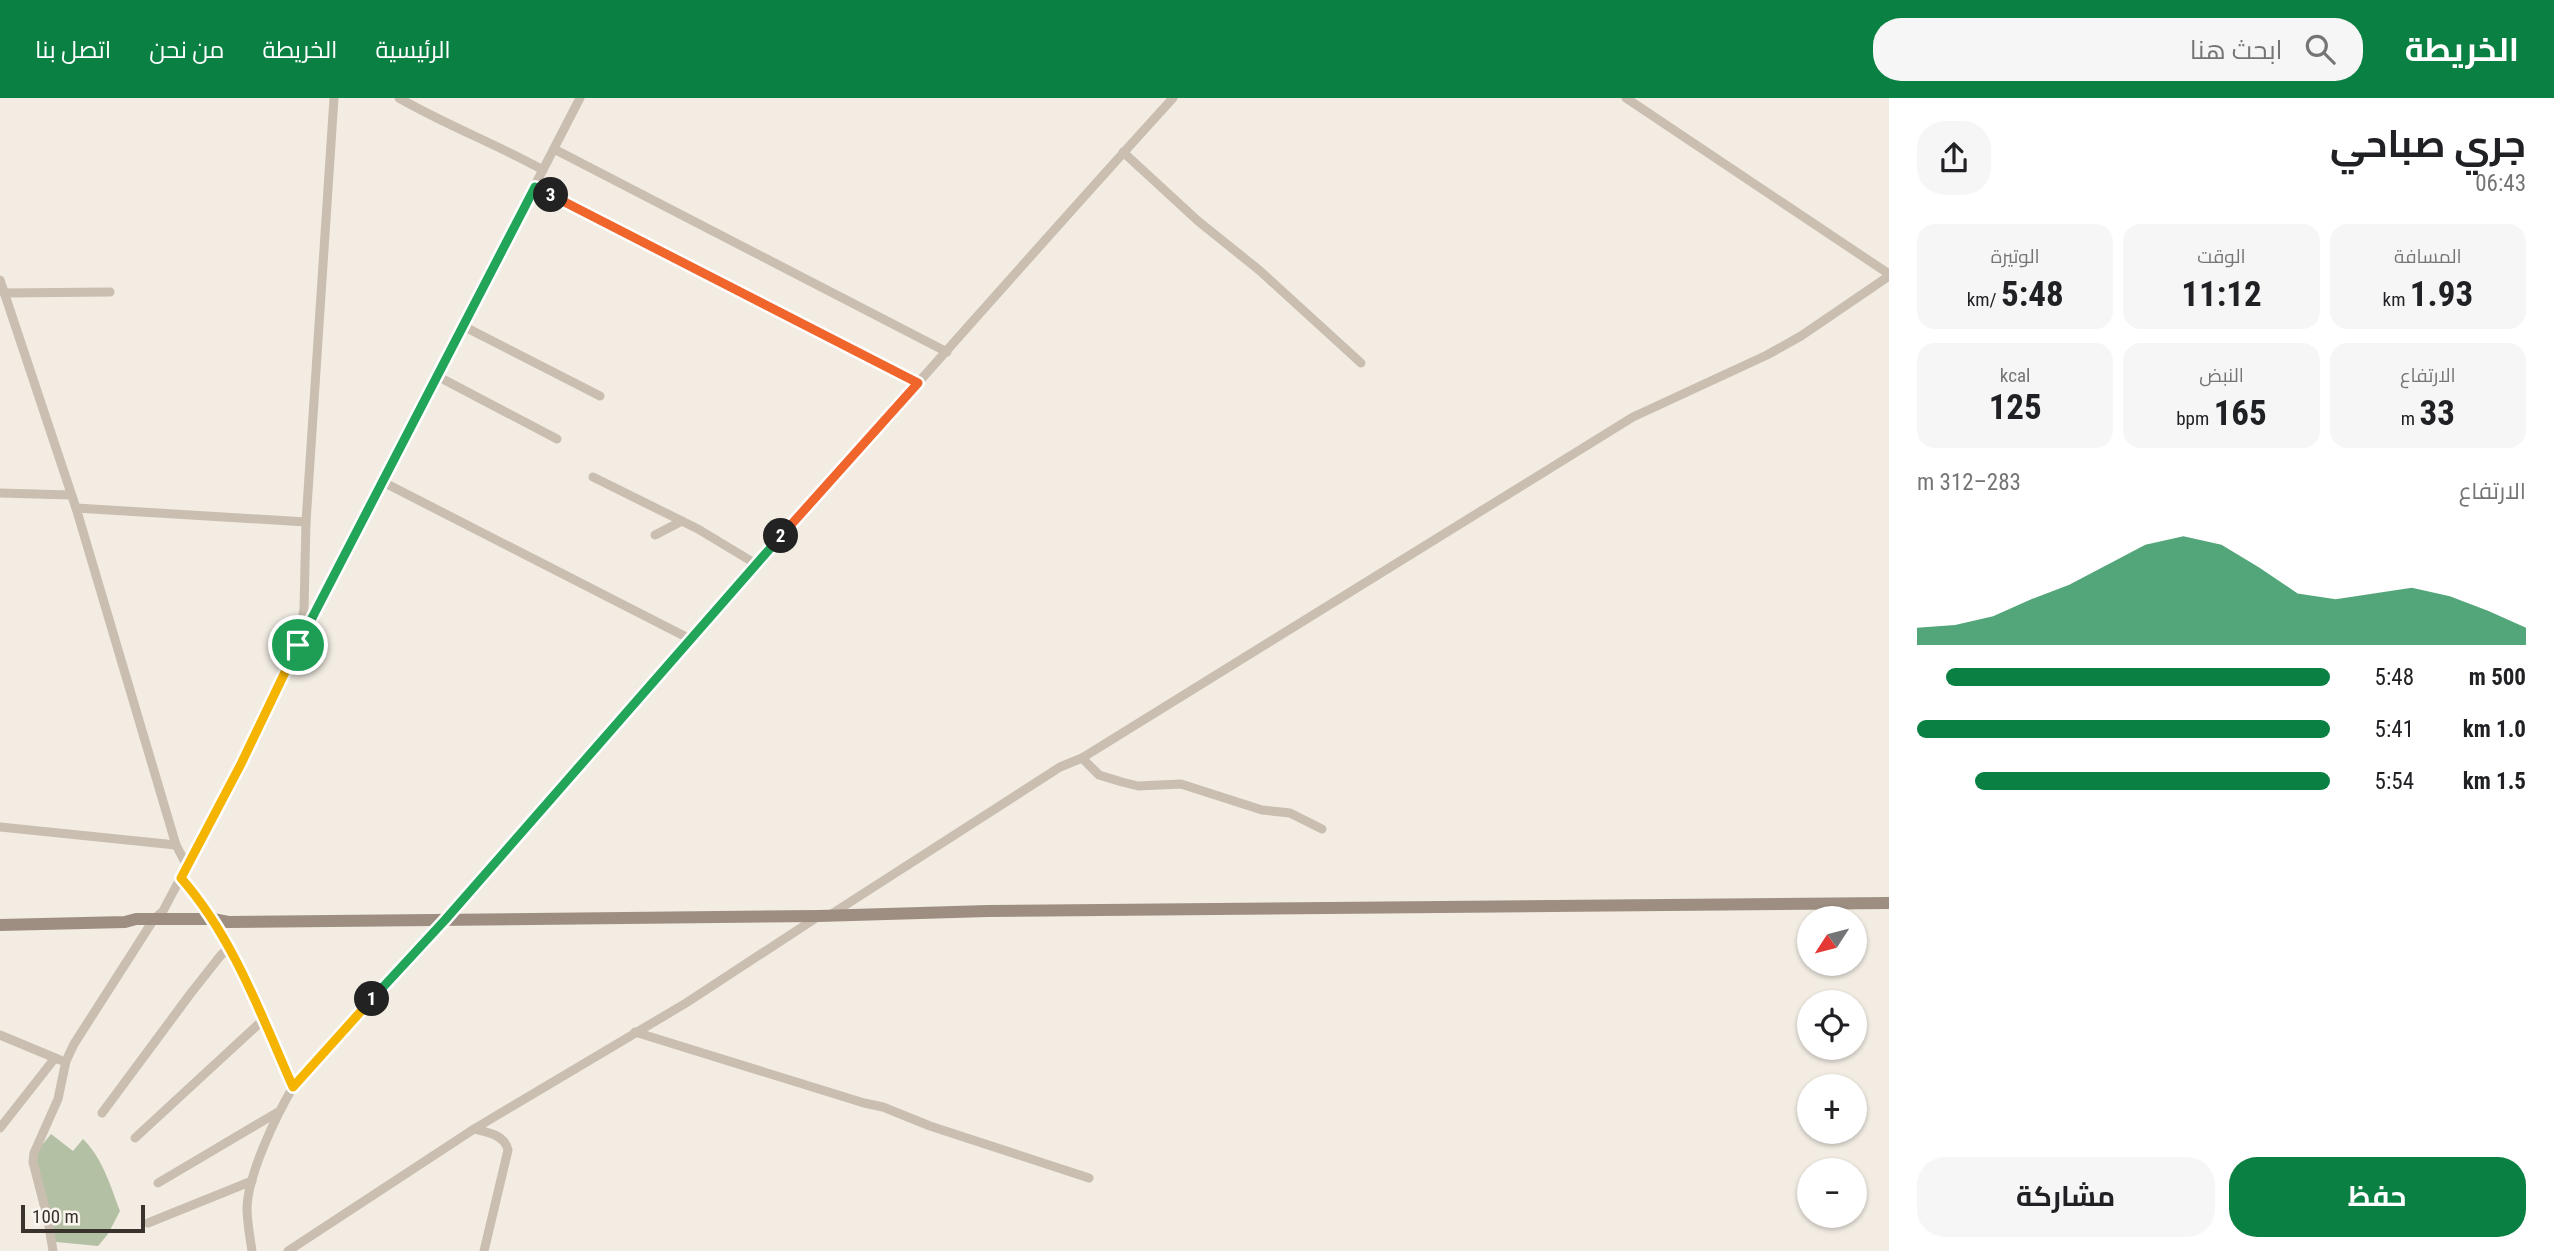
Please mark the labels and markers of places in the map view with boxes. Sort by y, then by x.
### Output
pin: 3 [534,178,568,212]
pin: 2 [764,518,798,554]
pin [268,615,328,675]
pin: 1 [354,982,390,1016]

